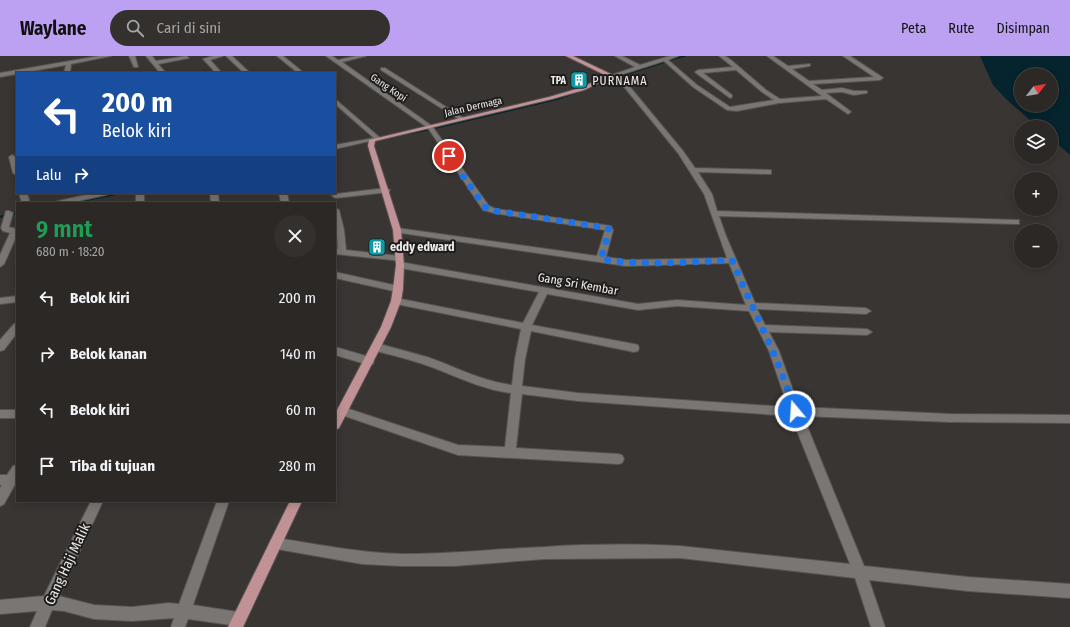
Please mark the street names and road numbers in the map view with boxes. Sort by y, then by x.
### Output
street label: Gang Kopi [368,71,409,104]
street label: Jalan Dermaga [443,94,503,119]
street label: Gang Sri Kembar [537,270,620,298]
street label: Gang Haji Malik [41,520,94,608]

